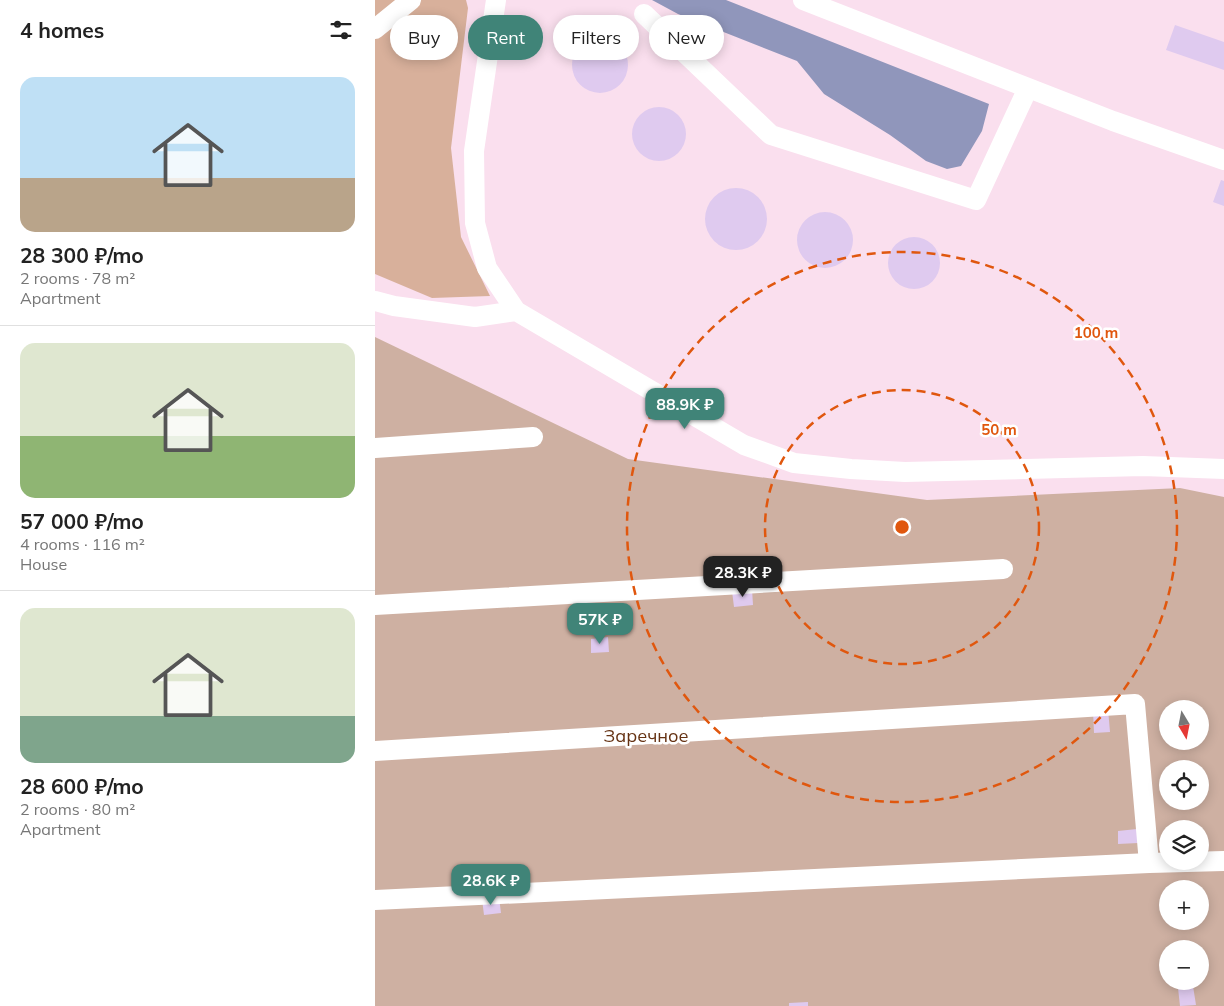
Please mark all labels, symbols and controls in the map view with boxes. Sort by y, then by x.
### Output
chip: Buy [390,15,458,60]
chip: Rent [468,15,543,60]
chip: Filters [553,15,639,60]
chip: New [649,15,724,60]
icon: filters [327,16,355,44]
text: 4 homes [20,17,104,43]
icon: home [143,110,233,200]
text: 28 300 ₽/mo [20,242,144,268]
text: 2 rooms · 78 m² [20,268,135,288]
text: Apartment [20,288,101,308]
text: 100 m [1074,323,1118,342]
icon: home [143,375,233,465]
pin: 88.9K ₽ [639,388,731,430]
text: 88.9K ₽ [656,394,714,414]
text: 50 m [981,420,1017,439]
text: 57 000 ₽/mo [20,508,144,534]
centre of rings [893,518,911,536]
text: 4 rooms · 116 m² [20,534,145,554]
text: House [20,554,67,574]
pin: 28.3K ₽ [697,556,789,598]
text: 28.3K ₽ [714,562,772,582]
pin: 57K ₽ [565,602,635,645]
text: 57K ₽ [578,609,622,629]
icon: home [143,640,233,730]
north arrow [1159,700,1209,750]
map controls [1159,700,1209,990]
park label: Заречное [603,724,689,747]
button: locate [1159,760,1209,810]
text: 28 600 ₽/mo [20,773,144,799]
text: 2 rooms · 80 m² [20,799,135,819]
text: Apartment [20,819,101,839]
button: layers [1159,820,1209,870]
pin: 28.6K ₽ [445,864,537,906]
text: 28.6K ₽ [462,870,520,890]
button: + [1159,880,1209,930]
button: − [1159,940,1209,990]

